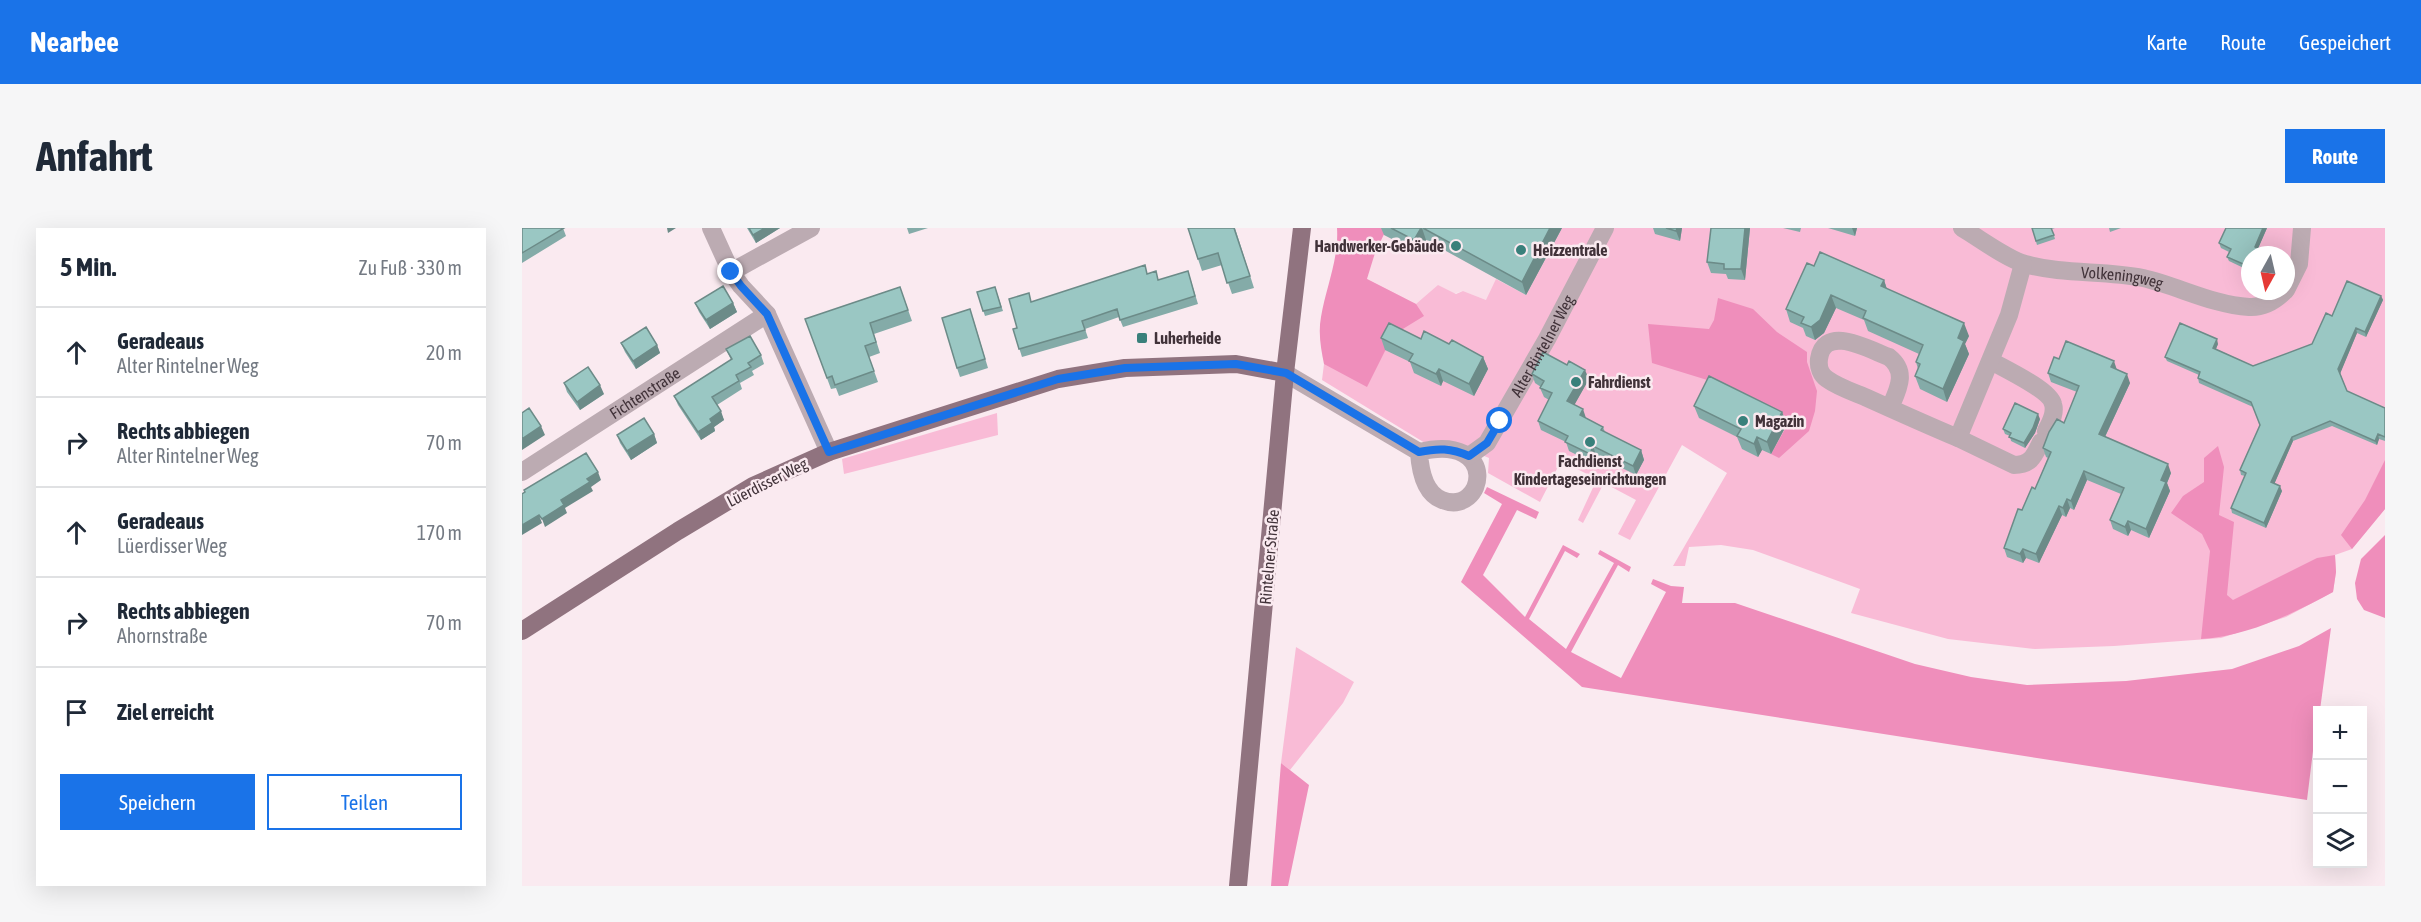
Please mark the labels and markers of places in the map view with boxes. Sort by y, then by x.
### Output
place label: Handwerker-Gebäude [1314,237,1444,255]
marker: Handwerker-Gebäude [1449,239,1463,253]
place label: Heizzentrale [1533,241,1607,259]
marker: Heizzentrale [1514,243,1528,257]
place label: Luherheide [1154,329,1221,347]
marker: Luherheide [1135,331,1149,345]
place label: Fahrdienst [1588,373,1651,391]
marker: Fahrdienst [1569,375,1583,389]
place label: Magazin [1755,412,1805,430]
marker: Magazin [1736,414,1750,428]
marker: Fachdienst Kindertageseinrichtungen [1583,435,1597,449]
place label: Fachdienst Kindertageseinrichtungen [1514,452,1667,488]

